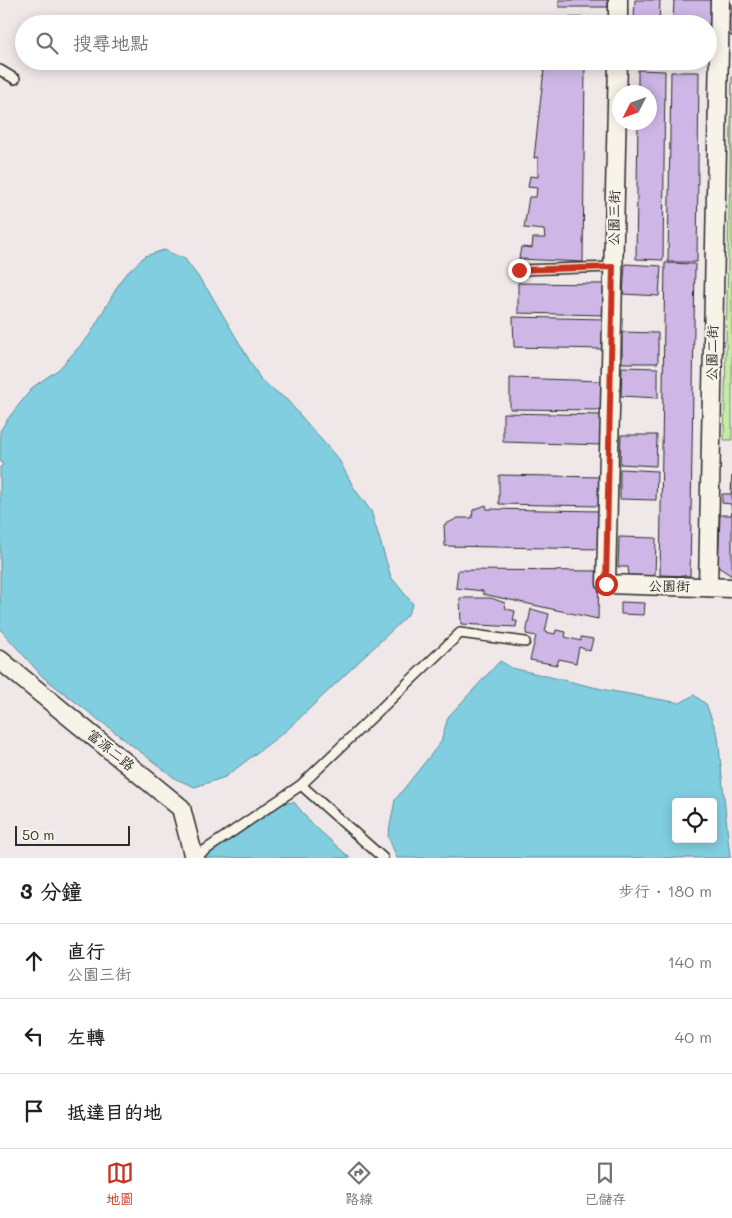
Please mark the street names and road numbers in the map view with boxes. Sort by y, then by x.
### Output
street label: 公園三街 [604,190,623,246]
street label: 公園二街 [702,325,721,381]
street label: 公園街 [648,576,690,595]
street label: 富源二路 [84,725,139,775]

